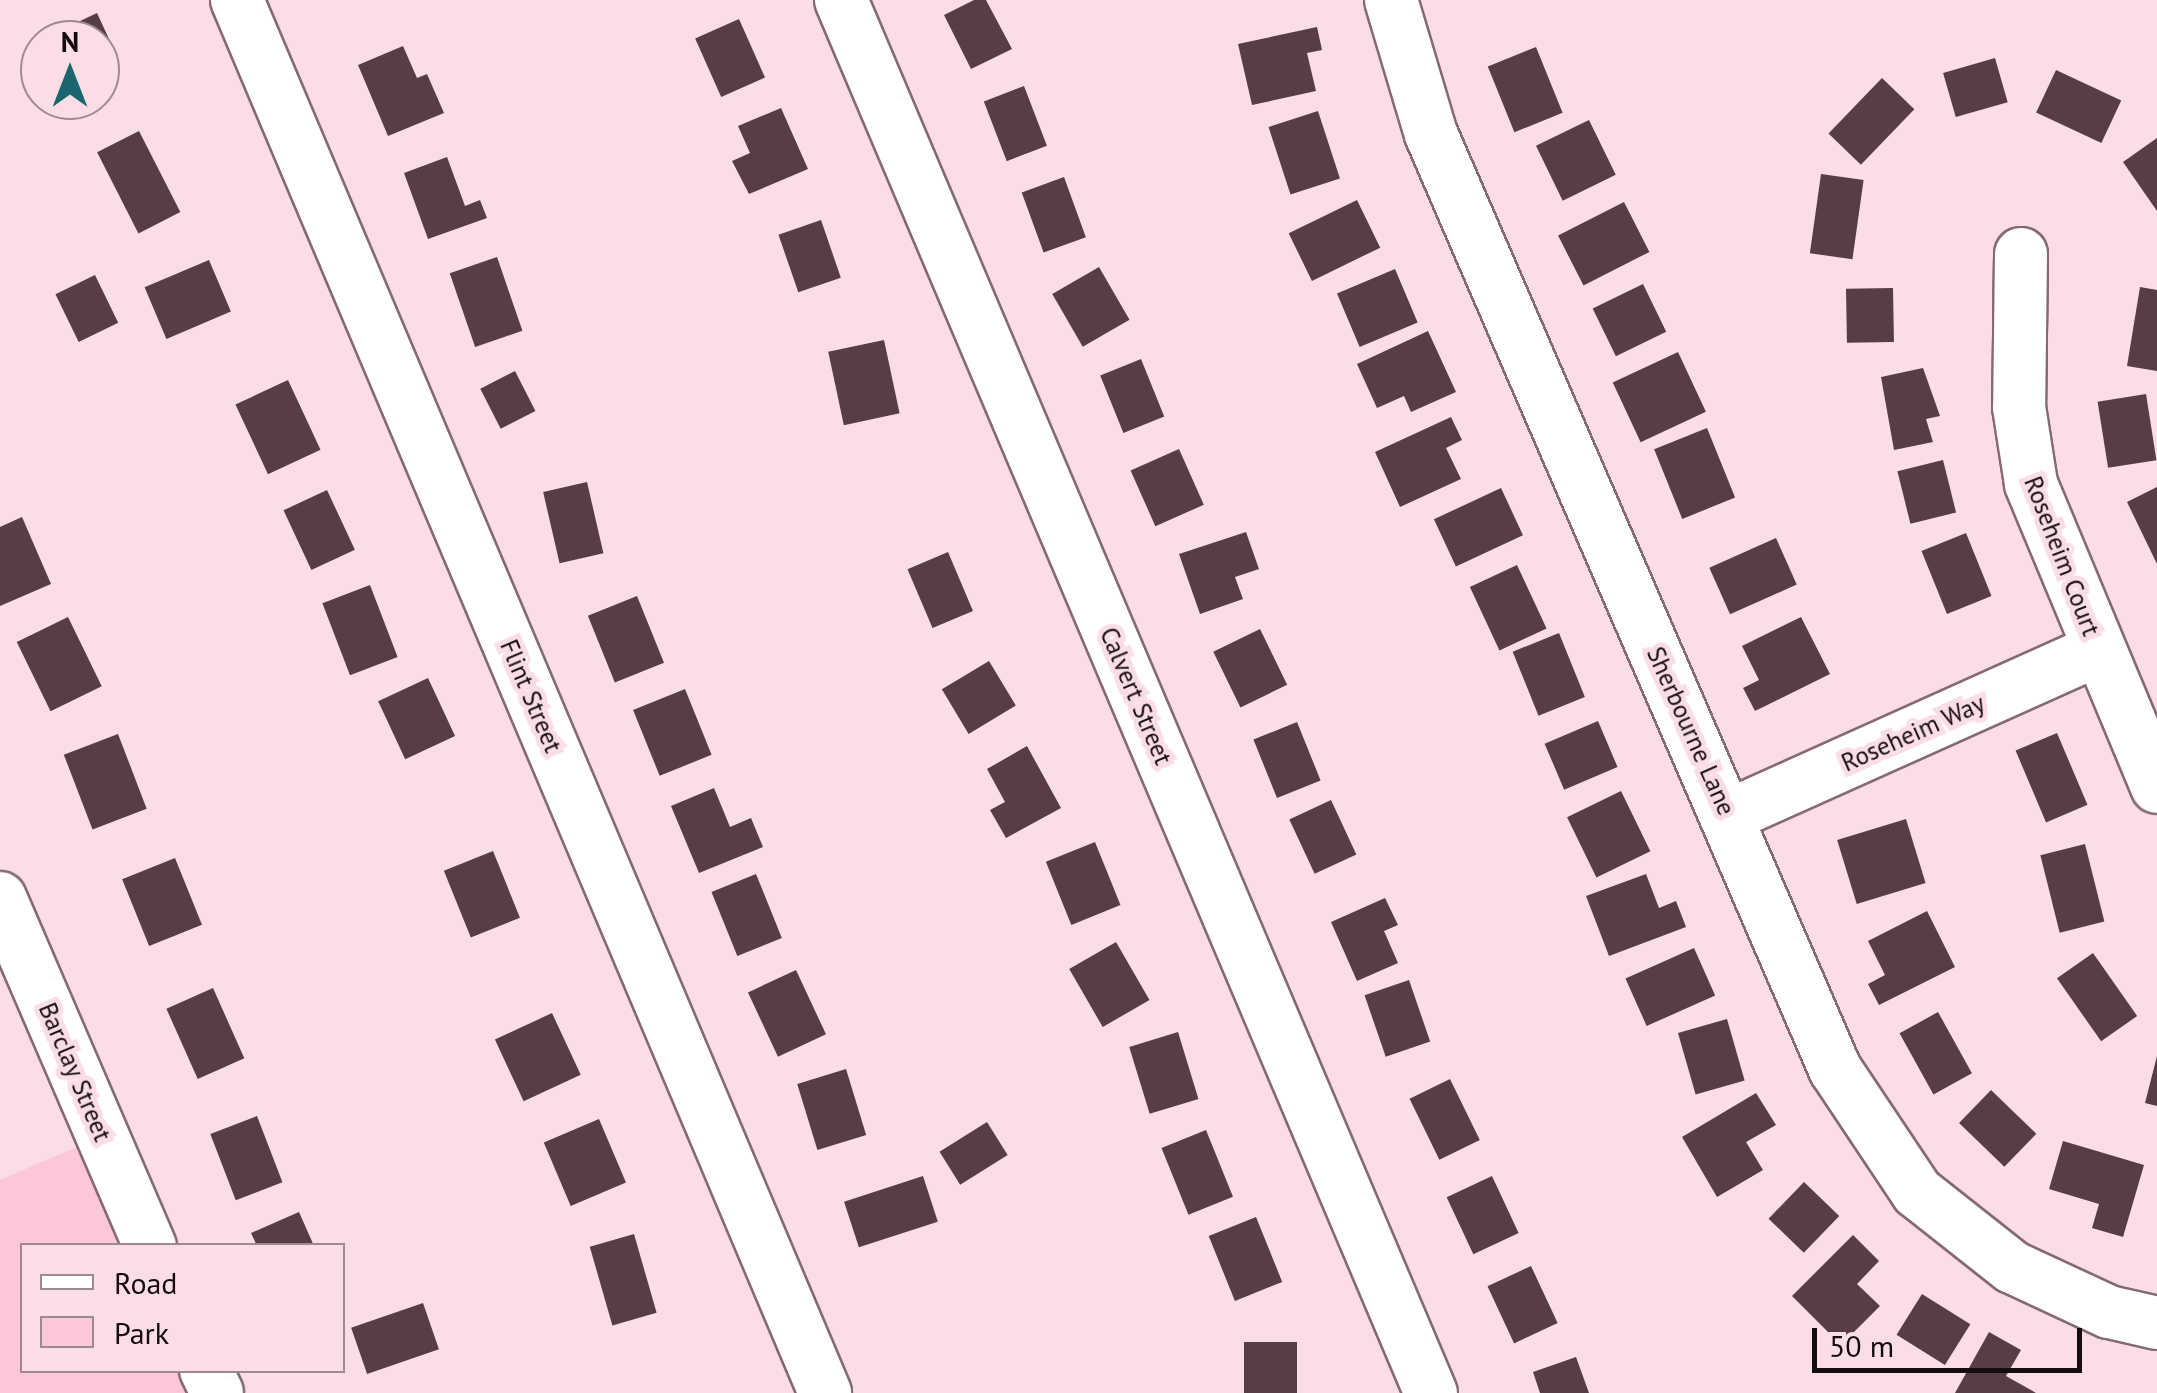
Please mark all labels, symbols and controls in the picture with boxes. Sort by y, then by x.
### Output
north arrow [20,20,120,120]
text: N [61,23,79,60]
street label: Roseheim Court [2018,472,2106,640]
street label: Calvert Street [1094,623,1178,769]
street label: Flint Street [494,635,568,757]
street label: Sherbourne Lane [1640,642,1742,820]
street label: Roseheim Way [1837,688,1989,778]
street label: Barclay Street [32,998,118,1146]
legend [20,1243,345,1373]
text: Road [114,1263,178,1302]
scale bar [1817,1308,2087,1370]
text: Park [114,1313,169,1352]
text: 50 m [1829,1326,1894,1365]

